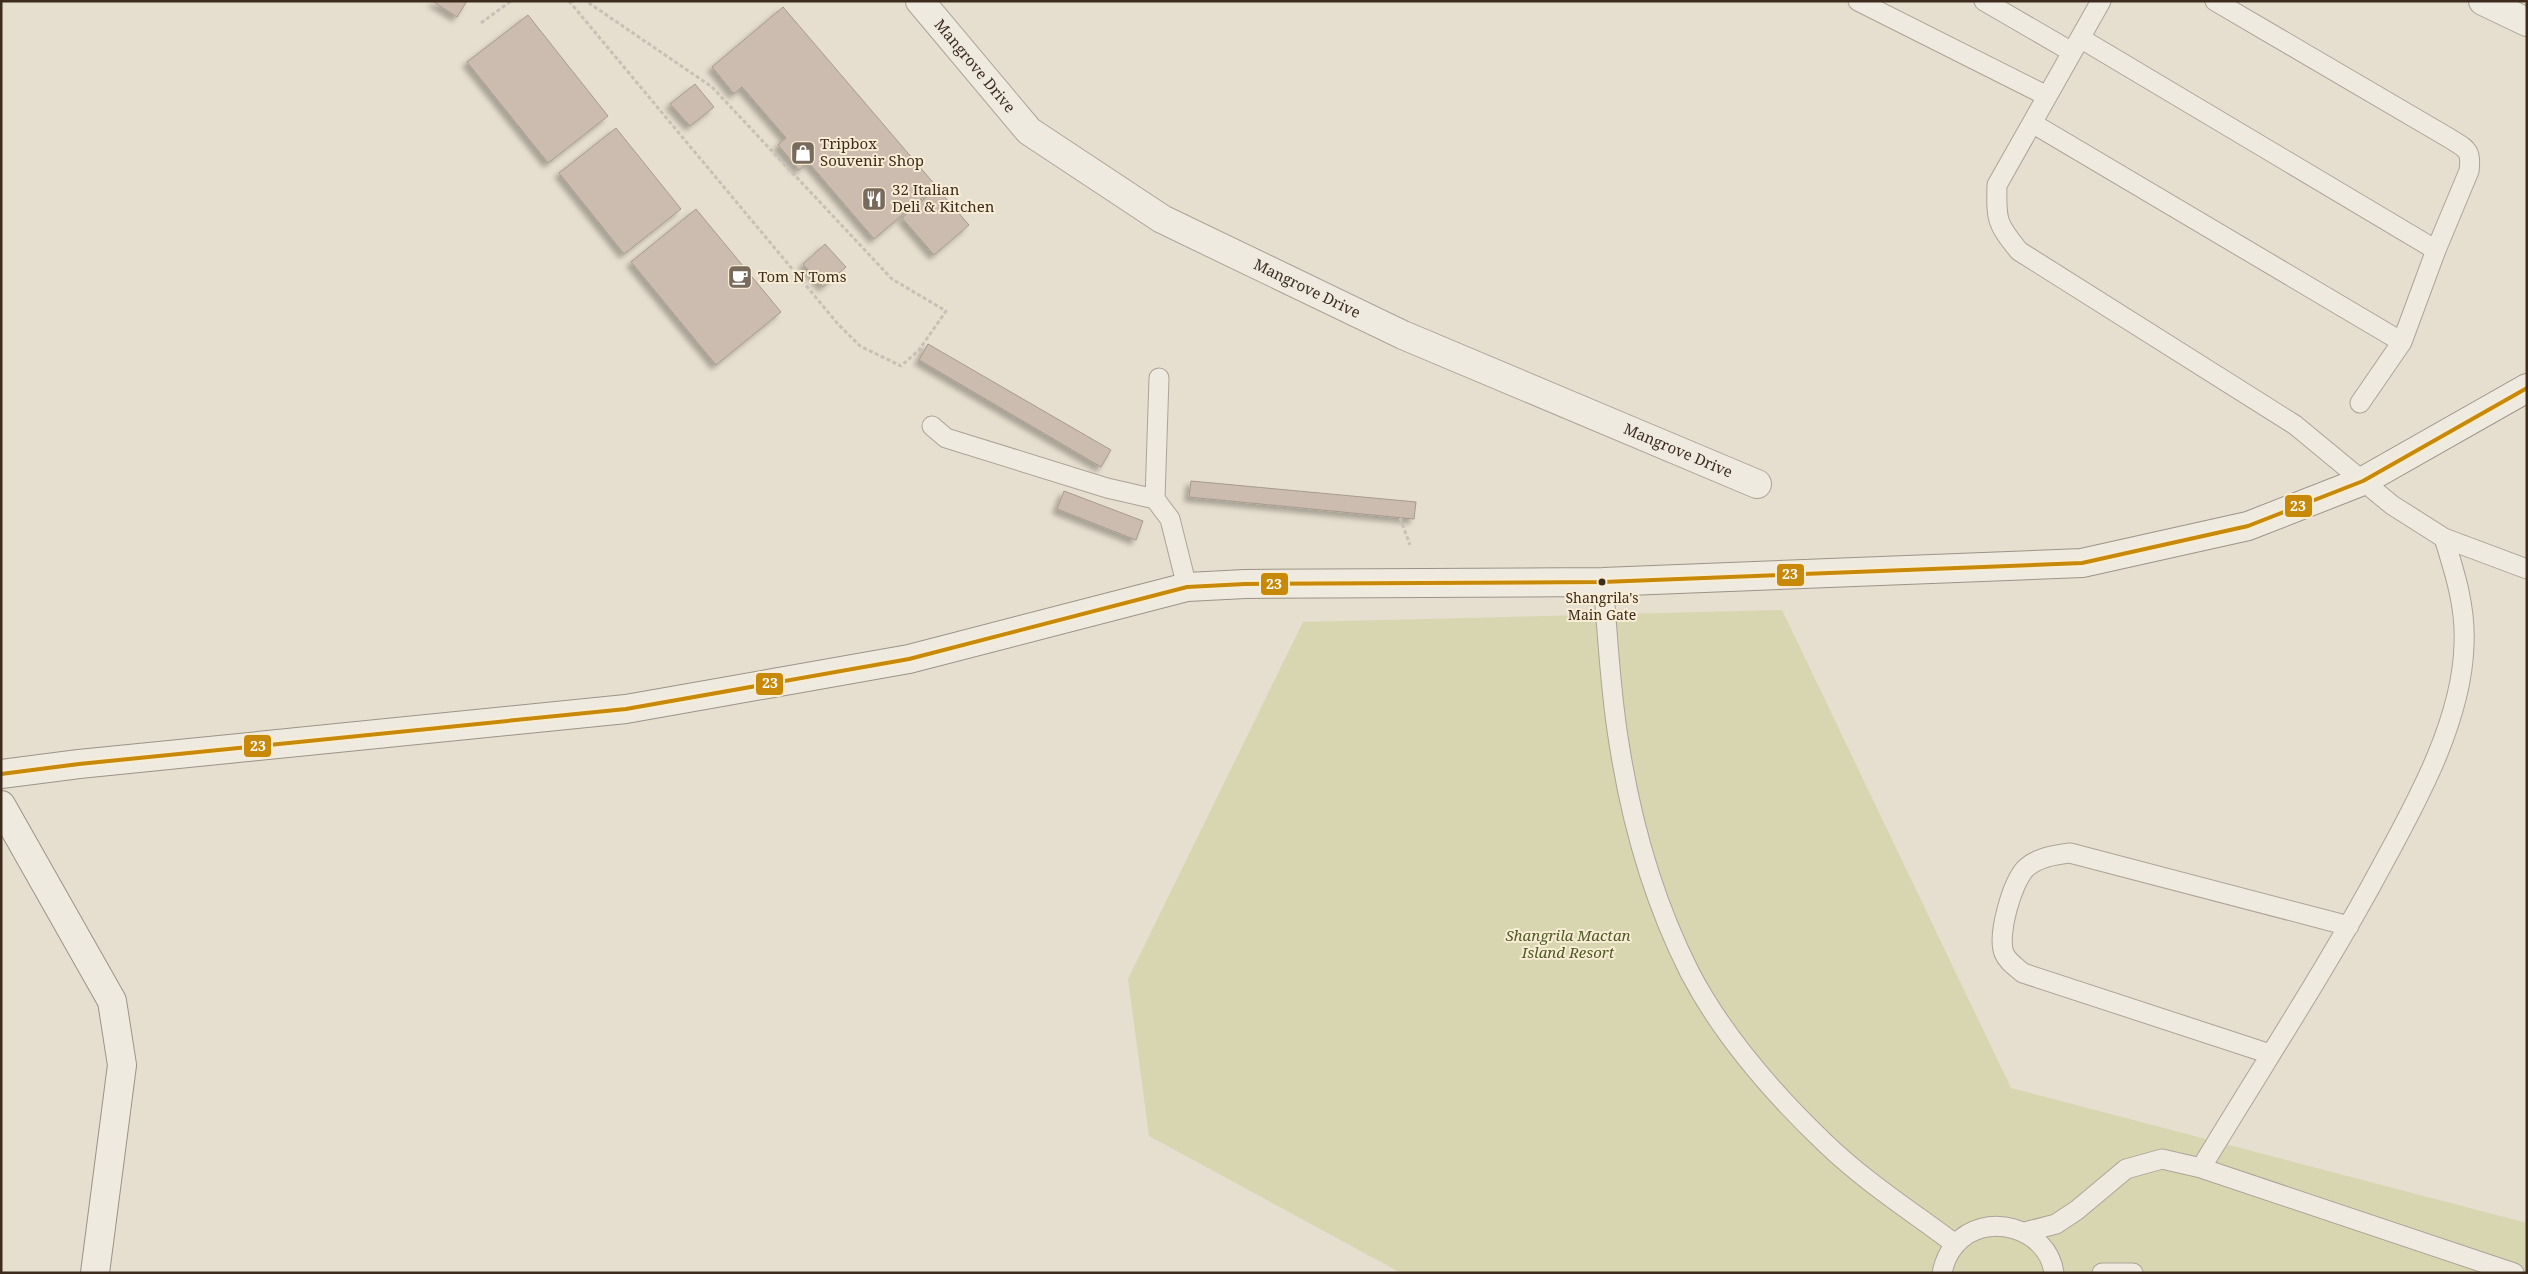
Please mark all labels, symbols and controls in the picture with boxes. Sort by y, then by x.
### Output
street label: Mangrove Drive [930,15,1020,116]
place label: Tripbox Souvenir Shop [820,133,924,170]
shop icon: Tripbox Souvenir Shop [790,140,816,166]
place label: 32 Italian Deli & Kitchen [892,179,995,216]
restaurant icon: 32 Italian Deli & Kitchen [861,186,887,212]
street label: Mangrove Drive [1251,254,1364,322]
cafe icon: Tom N Toms [727,264,753,290]
place label: Tom N Toms [758,266,847,286]
street label: Mangrove Drive [1621,418,1736,482]
line badge: 23 [2284,494,2313,518]
text: 23 [2290,496,2306,515]
line badge: 23 [1776,563,1805,587]
text: 23 [1782,564,1798,583]
line badge: 23 [1260,572,1289,596]
text: 23 [1266,574,1282,593]
marker: Shangrila's Main Gate [1597,577,1607,587]
place label: Shangrila's Main Gate [1565,588,1639,624]
line badge: 23 [755,672,784,696]
text: 23 [762,673,778,692]
line badge: 23 [243,734,272,758]
text: 23 [250,736,266,755]
park label: Shangrila Mactan Island Resort [1505,925,1631,962]

